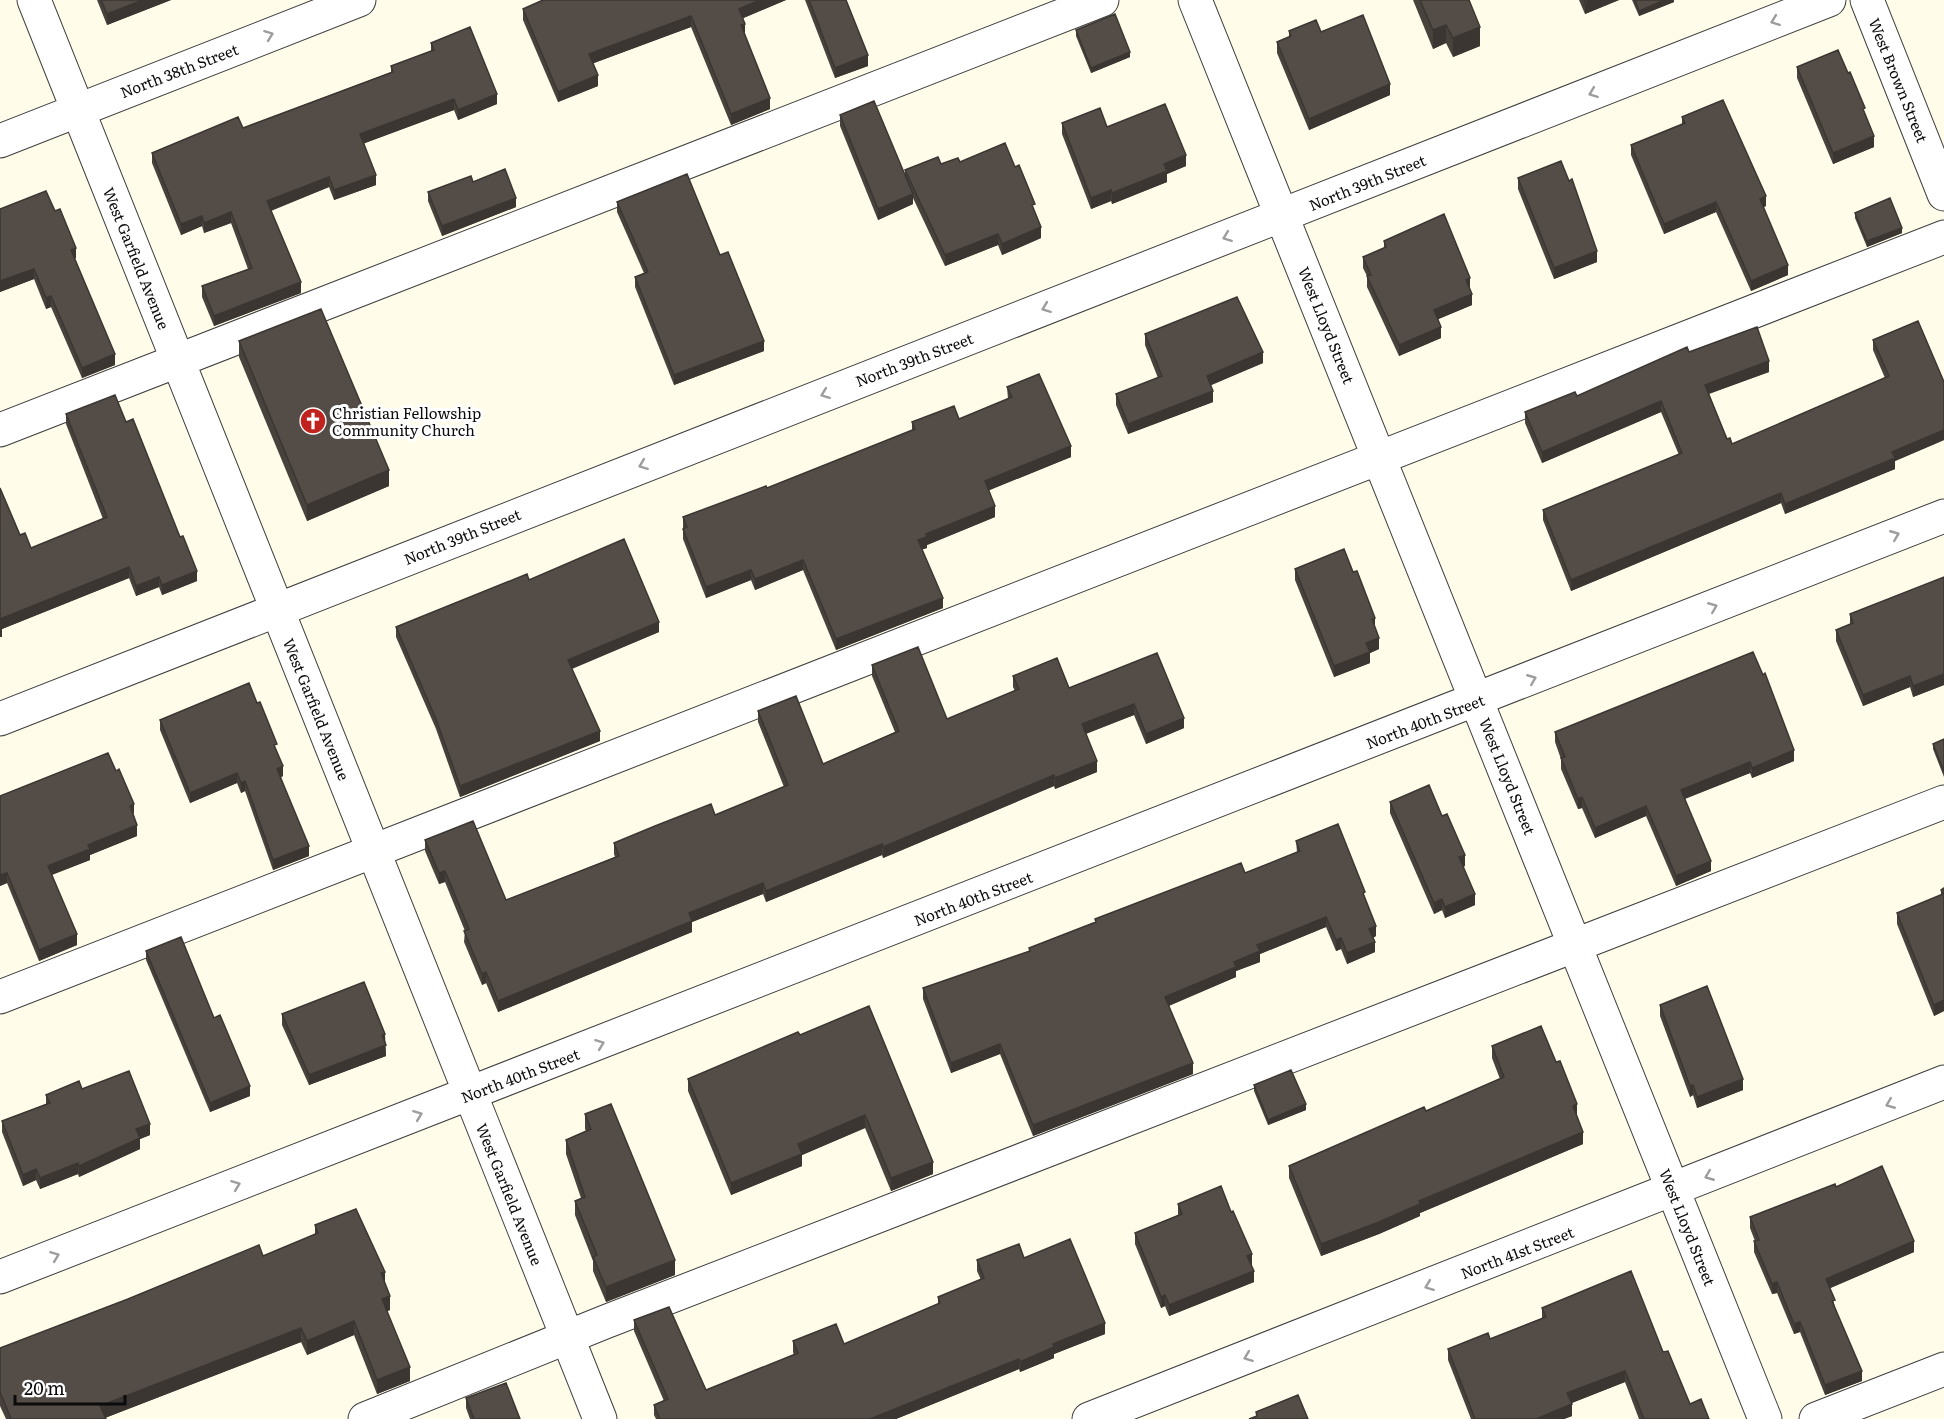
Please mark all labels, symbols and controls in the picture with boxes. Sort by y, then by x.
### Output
one-way arrow [1770,14,1780,27]
street label: West Brown Street [1864,14,1934,146]
one-way arrow [263,30,274,42]
street label: North 38th Street [117,37,241,103]
one-way arrow [1588,85,1599,98]
street label: North 39th Street [1305,148,1429,216]
street label: West Garfield Avenue [98,183,176,333]
one-way arrow [1223,230,1234,242]
street label: West Lloyd Street [1293,263,1361,387]
one-way arrow [1041,301,1052,313]
street label: North 39th Street [852,326,976,392]
one-way arrow [820,387,831,399]
place label: Christian Fellowship Community Church [332,401,481,441]
church icon: Christian Fellowship Community Church [298,406,328,436]
one-way arrow [638,458,649,470]
street label: North 39th Street [400,502,524,570]
one-way arrow [1889,530,1899,543]
one-way arrow [1707,602,1718,614]
street label: West Garfield Avenue [278,634,356,784]
one-way arrow [1526,674,1537,686]
street label: North 40th Street [1362,688,1488,754]
street label: West Lloyd Street [1474,714,1542,838]
street label: North 40th Street [910,865,1036,931]
one-way arrow [594,1039,605,1051]
street label: North 40th Street [457,1042,583,1108]
one-way arrow [1885,1097,1896,1109]
one-way arrow [412,1110,423,1122]
street label: West Garfield Avenue [471,1119,549,1269]
street label: West Lloyd Street [1654,1165,1722,1289]
one-way arrow [1704,1169,1715,1181]
one-way arrow [231,1180,241,1193]
street label: North 41st Street [1457,1220,1577,1284]
one-way arrow [48,1251,59,1263]
one-way arrow [1425,1279,1436,1291]
one-way arrow [1243,1350,1254,1362]
scale bar [15,1368,124,1406]
text: 20 m [24,1374,65,1401]

